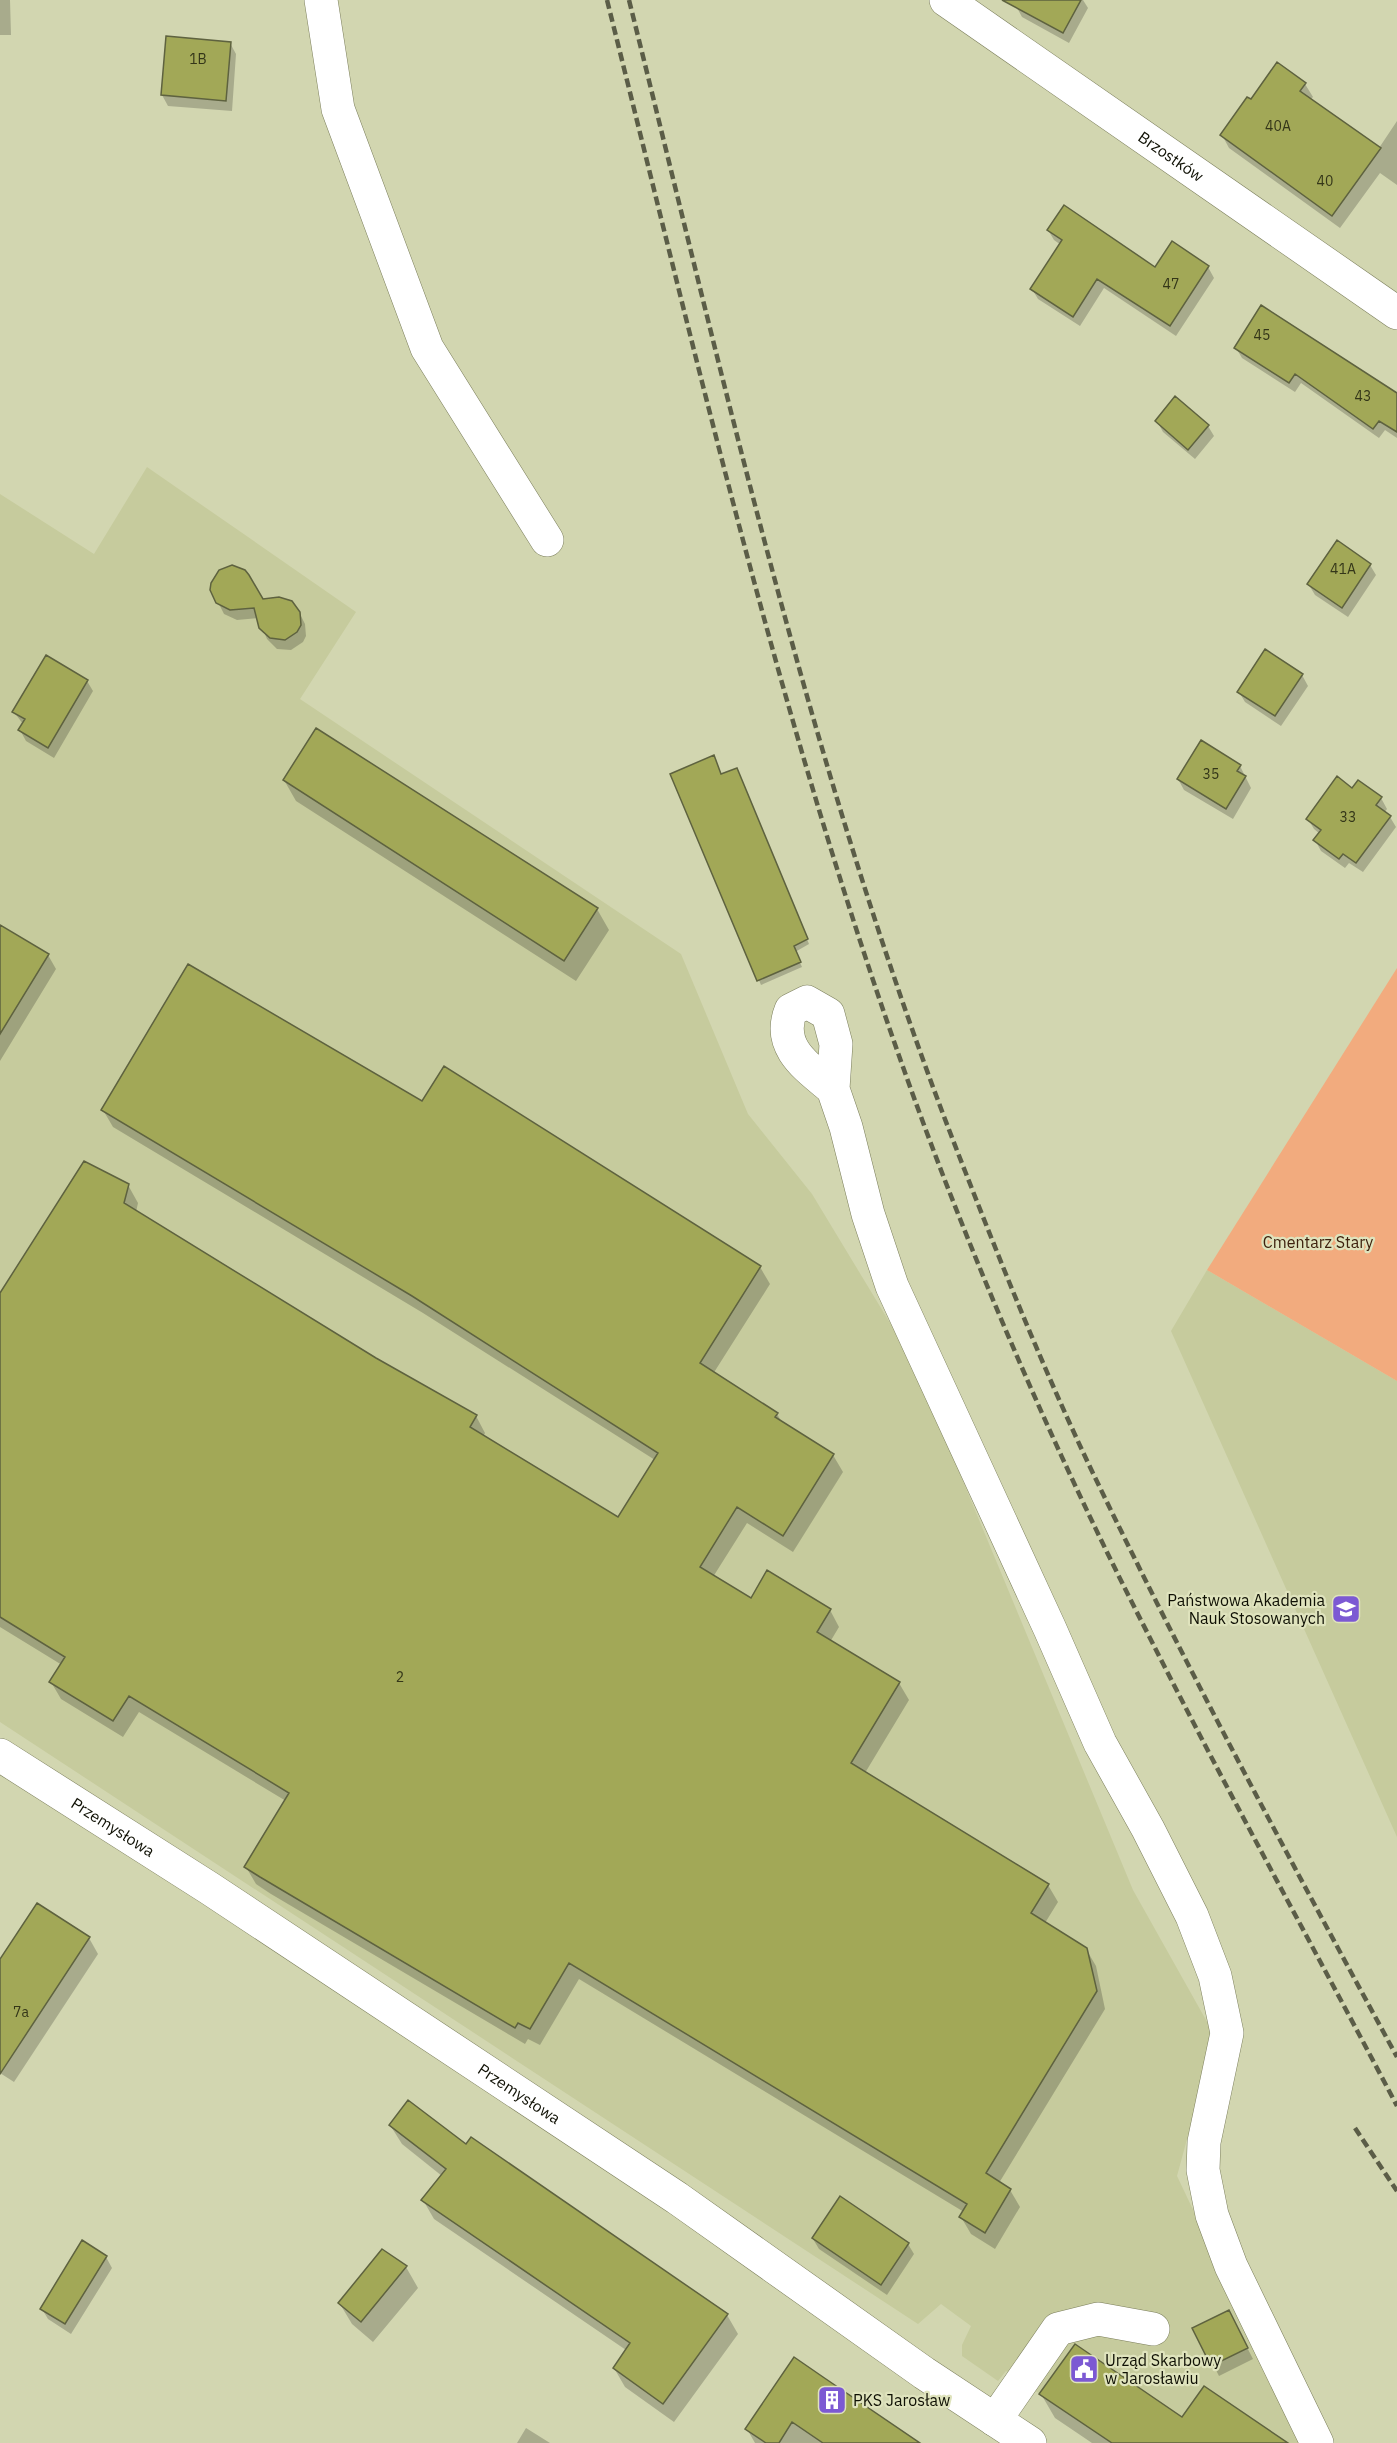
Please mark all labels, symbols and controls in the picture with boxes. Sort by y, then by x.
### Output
house number: 1B [189,50,207,68]
house number: 40A [1265,117,1291,135]
street label: Brzostków [1134,127,1208,186]
house number: 40 [1317,172,1333,190]
house number: 47 [1163,275,1179,293]
house number: 45 [1254,326,1270,344]
house number: 43 [1355,387,1371,405]
house number: 41A [1330,560,1356,578]
house number: 35 [1203,765,1219,783]
house number: 33 [1340,808,1356,826]
park label: Cmentarz Stary [1263,1232,1373,1252]
place label: Państwowa Akademia Nauk Stosowanych [1167,1590,1325,1628]
school or university icon: Państwowa Akademia Nauk Stosowanych [1330,1593,1362,1625]
house number: 2 [396,1668,404,1686]
street label: Przemysłowa [68,1793,159,1861]
house number: 7a [13,2003,29,2021]
street label: Przemysłowa [474,2059,565,2128]
place label: Urząd Skarbowy w Jarosławiu [1105,2350,1221,2388]
public building icon: Urząd Skarbowy w Jarosławiu [1068,2353,1100,2385]
building icon: PKS Jarosław [816,2384,848,2416]
place label: PKS Jarosław [853,2390,950,2410]

